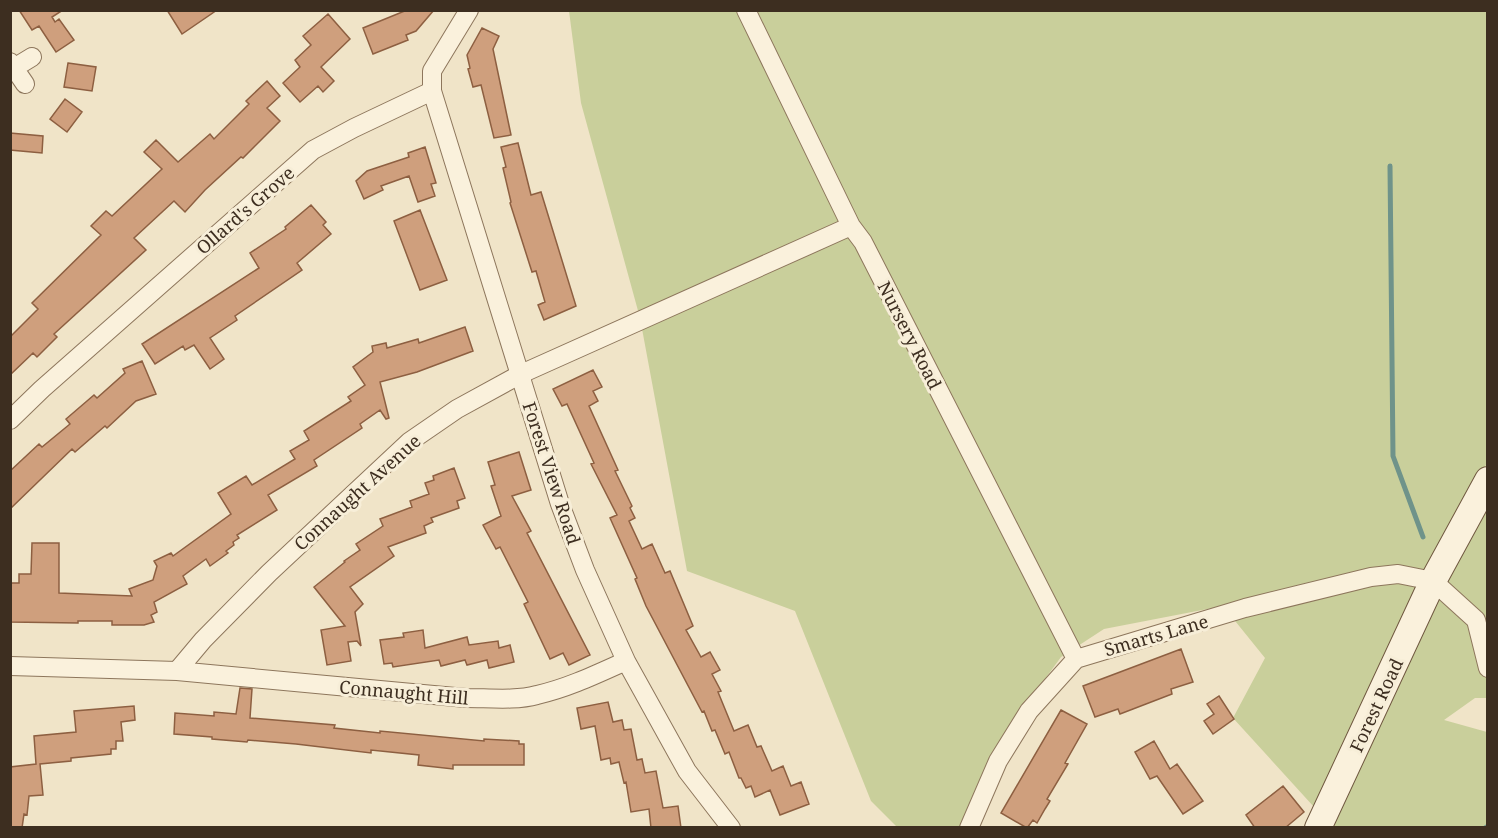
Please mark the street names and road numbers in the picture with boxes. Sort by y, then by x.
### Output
street label: Ollard's Grove [191,161,299,259]
street label: Nursery Road [872,277,948,393]
street label: Forest View Road [518,399,586,547]
street label: Connaught Avenue [289,429,425,555]
street label: Smarts Lane [1101,609,1211,661]
street label: Forest Road [1344,654,1408,756]
street label: Connaught Hill [338,674,470,710]

